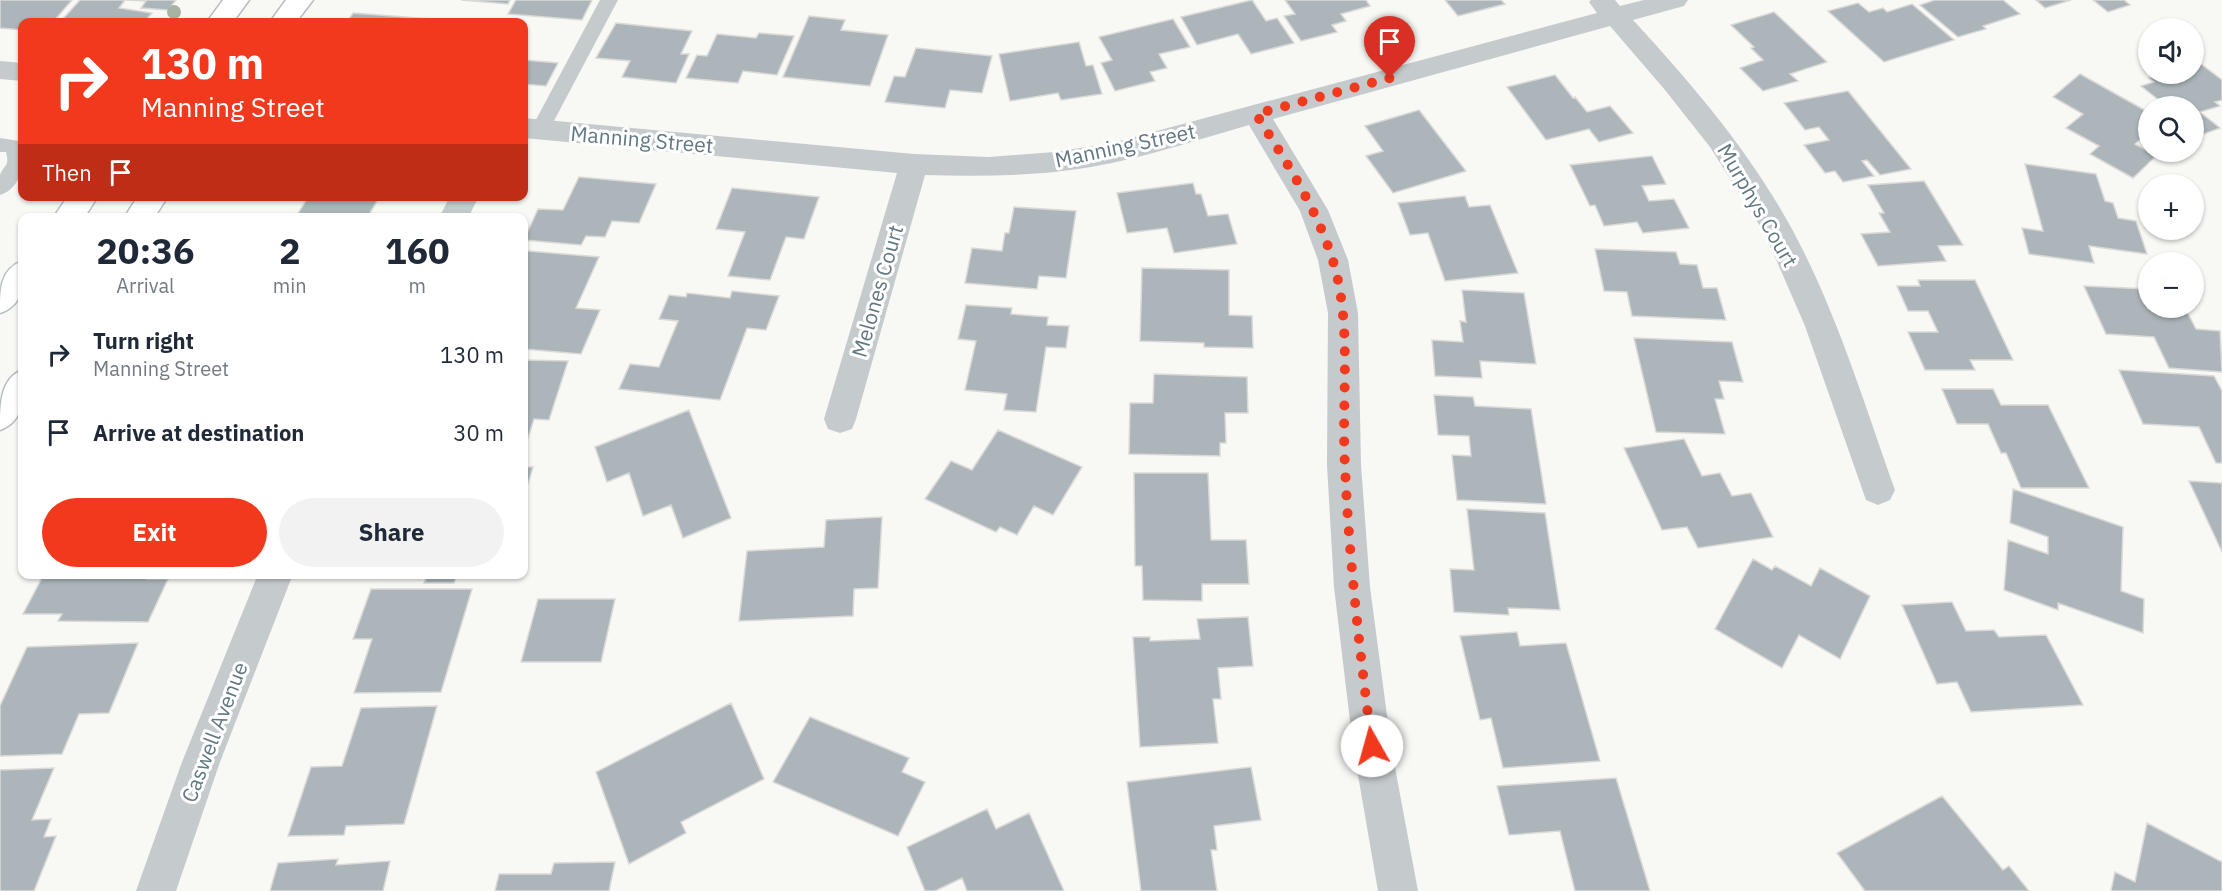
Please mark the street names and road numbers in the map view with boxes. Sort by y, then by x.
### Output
street label: Manning Street [1052,116,1198,174]
street label: Manning Street [570,119,714,159]
street label: Murphys Court [1711,138,1805,272]
street label: Melones Court [845,221,909,361]
street label: Caswell Avenue [174,658,254,806]

